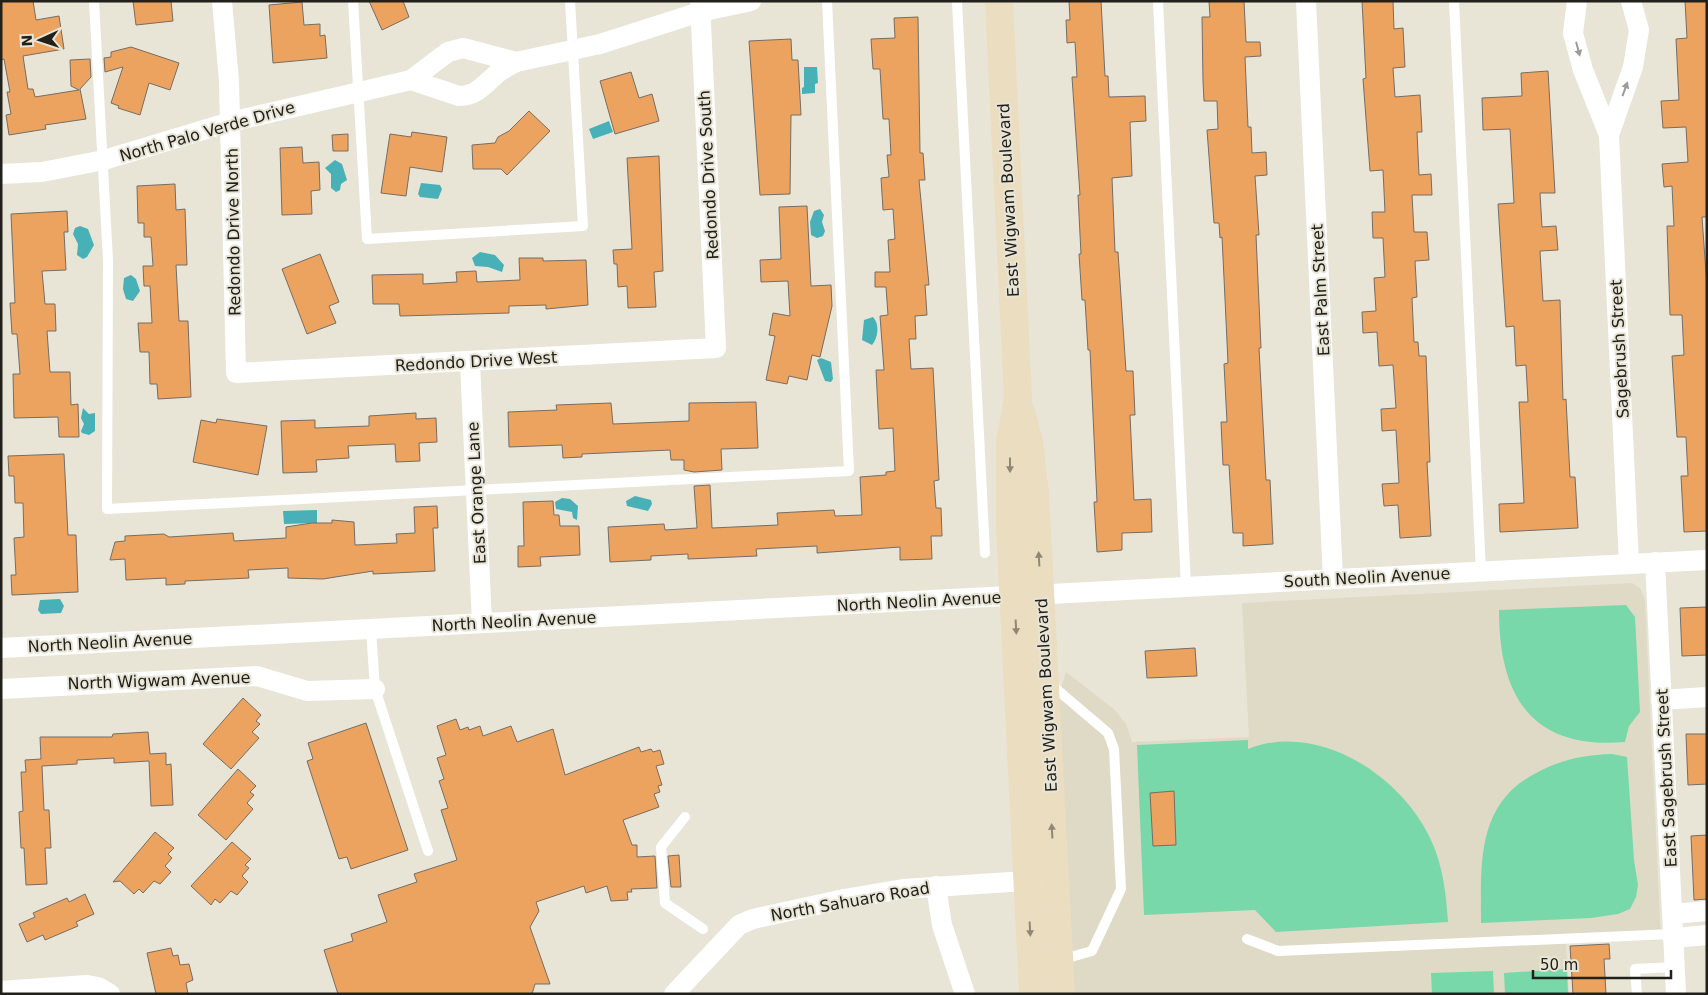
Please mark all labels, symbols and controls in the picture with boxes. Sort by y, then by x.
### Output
north arrow [15,15,65,65]
text: N [19,34,35,47]
one-way arrow [1574,42,1582,57]
one-way arrow [1621,81,1629,96]
street label: Redondo Drive South [695,90,722,260]
street label: North Palo Verde Drive [117,97,297,166]
street label: East Wigwam Boulevard [994,103,1023,297]
street label: Redondo Drive North [223,148,244,316]
street label: East Palm Street [1308,224,1333,356]
street label: Sagebrush Street [1606,279,1633,419]
street label: Redondo Drive West [394,348,558,375]
street label: East Orange Lane [463,421,490,565]
one-way arrow [1006,457,1014,473]
one-way arrow [1035,550,1043,566]
street label: South Neolin Avenue [1283,564,1451,591]
street label: North Neolin Avenue [836,588,1002,615]
street label: East Wigwam Boulevard [1032,598,1061,792]
street label: North Neolin Avenue [431,608,597,635]
one-way arrow [1013,619,1021,635]
street label: North Neolin Avenue [27,629,193,656]
street label: North Wigwam Avenue [67,668,251,693]
street label: East Sagebrush Street [1652,688,1681,868]
one-way arrow [1048,823,1056,839]
street label: North Sahuaro Road [769,878,931,925]
one-way arrow [1026,922,1034,938]
scale bar [1533,948,1670,980]
text: 50 m [1540,956,1578,974]

